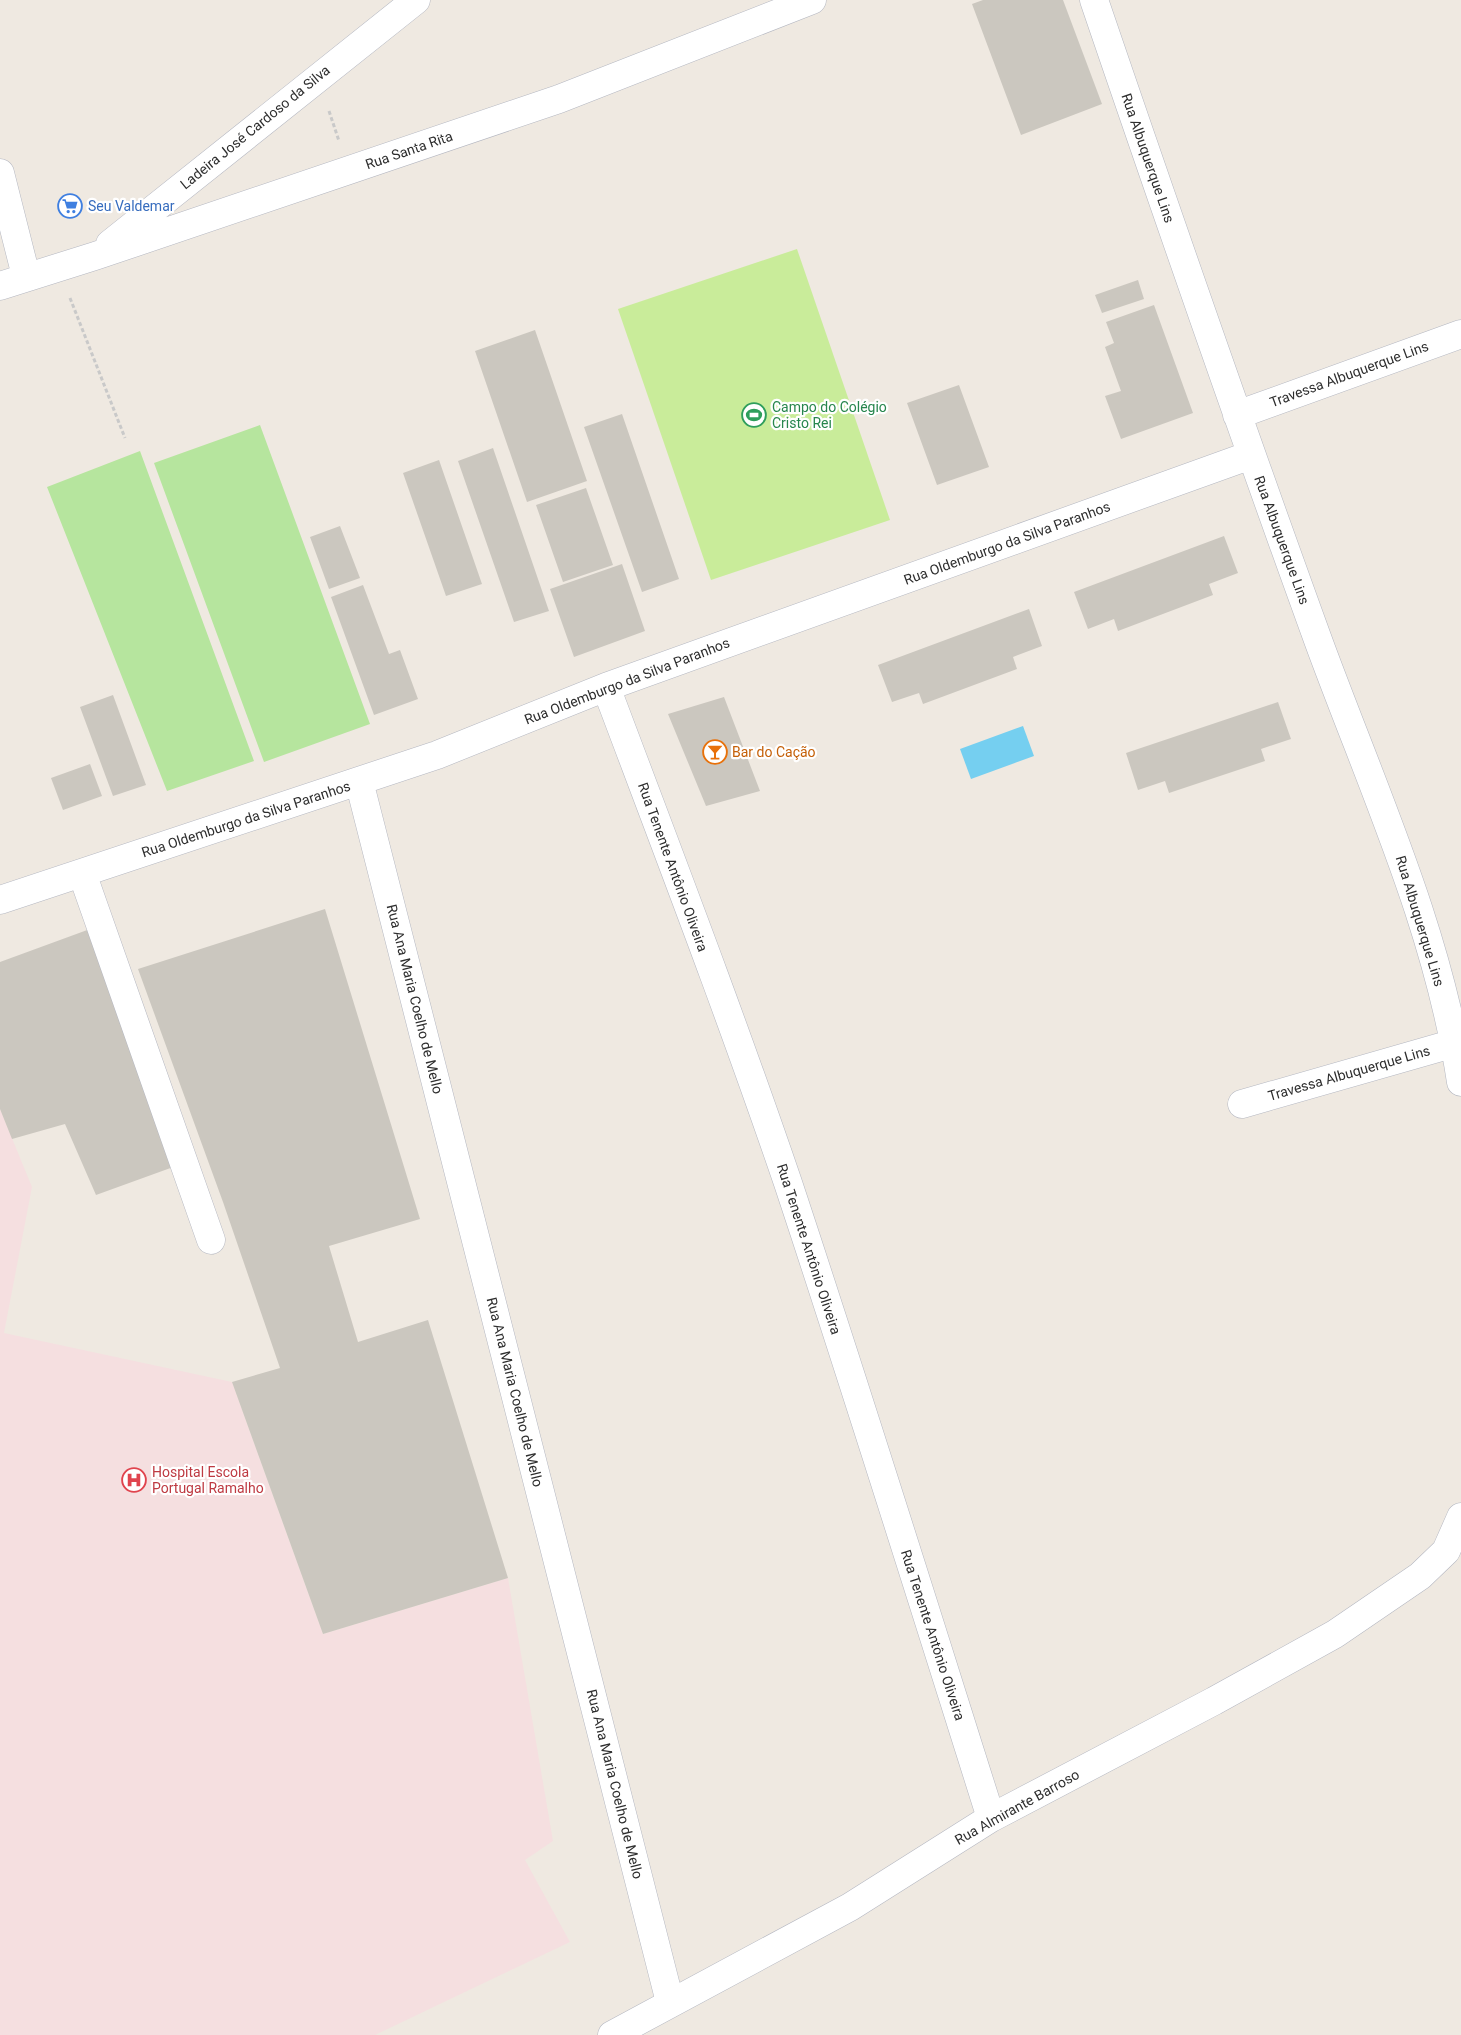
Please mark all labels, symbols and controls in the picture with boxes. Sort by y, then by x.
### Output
street label: Ladeira José Cardoso da Silva [177,62,333,192]
street label: Rua Albuquerque Lins [1118,91,1178,225]
street label: Rua Santa Rita [363,128,455,172]
supermarket icon: Seu Valdemar [57,193,83,219]
place label: Seu Valdemar [88,198,175,214]
street label: Travessa Albuquerque Lins [1267,338,1431,410]
place label: Campo do Colégio Cristo Rei [772,399,887,431]
sports icon: Campo do Colégio Cristo Rei [741,402,767,428]
street label: Rua Albuquerque Lins [1251,473,1313,607]
street label: Rua Oldemburgo da Silva Paranhos [902,498,1112,588]
street label: Rua Oldemburgo da Silva Paranhos [522,634,732,728]
bar icon: Bar do Cação [702,739,728,765]
place label: Bar do Cação [732,744,816,760]
street label: Rua Oldemburgo da Silva Paranhos [140,778,352,860]
street label: Rua Tenente Antônio Oliveira [635,780,711,954]
street label: Rua Albuquerque Lins [1393,854,1447,988]
street label: Rua Ana Maria Coelho de Mello [384,903,446,1095]
street label: Travessa Albuquerque Lins [1266,1042,1432,1104]
street label: Rua Tenente Antônio Oliveira [774,1162,844,1336]
street label: Rua Ana Maria Coelho de Mello [484,1296,546,1488]
place label: Hospital Escola Portugal Ramalho [152,1464,264,1496]
hospital icon: Hospital Escola Portugal Ramalho [121,1467,147,1493]
street label: Rua Tenente Antônio Oliveira [898,1548,968,1722]
street label: Rua Ana Maria Coelho de Mello [584,1688,646,1880]
street label: Rua Almirante Barroso [952,1766,1082,1848]

